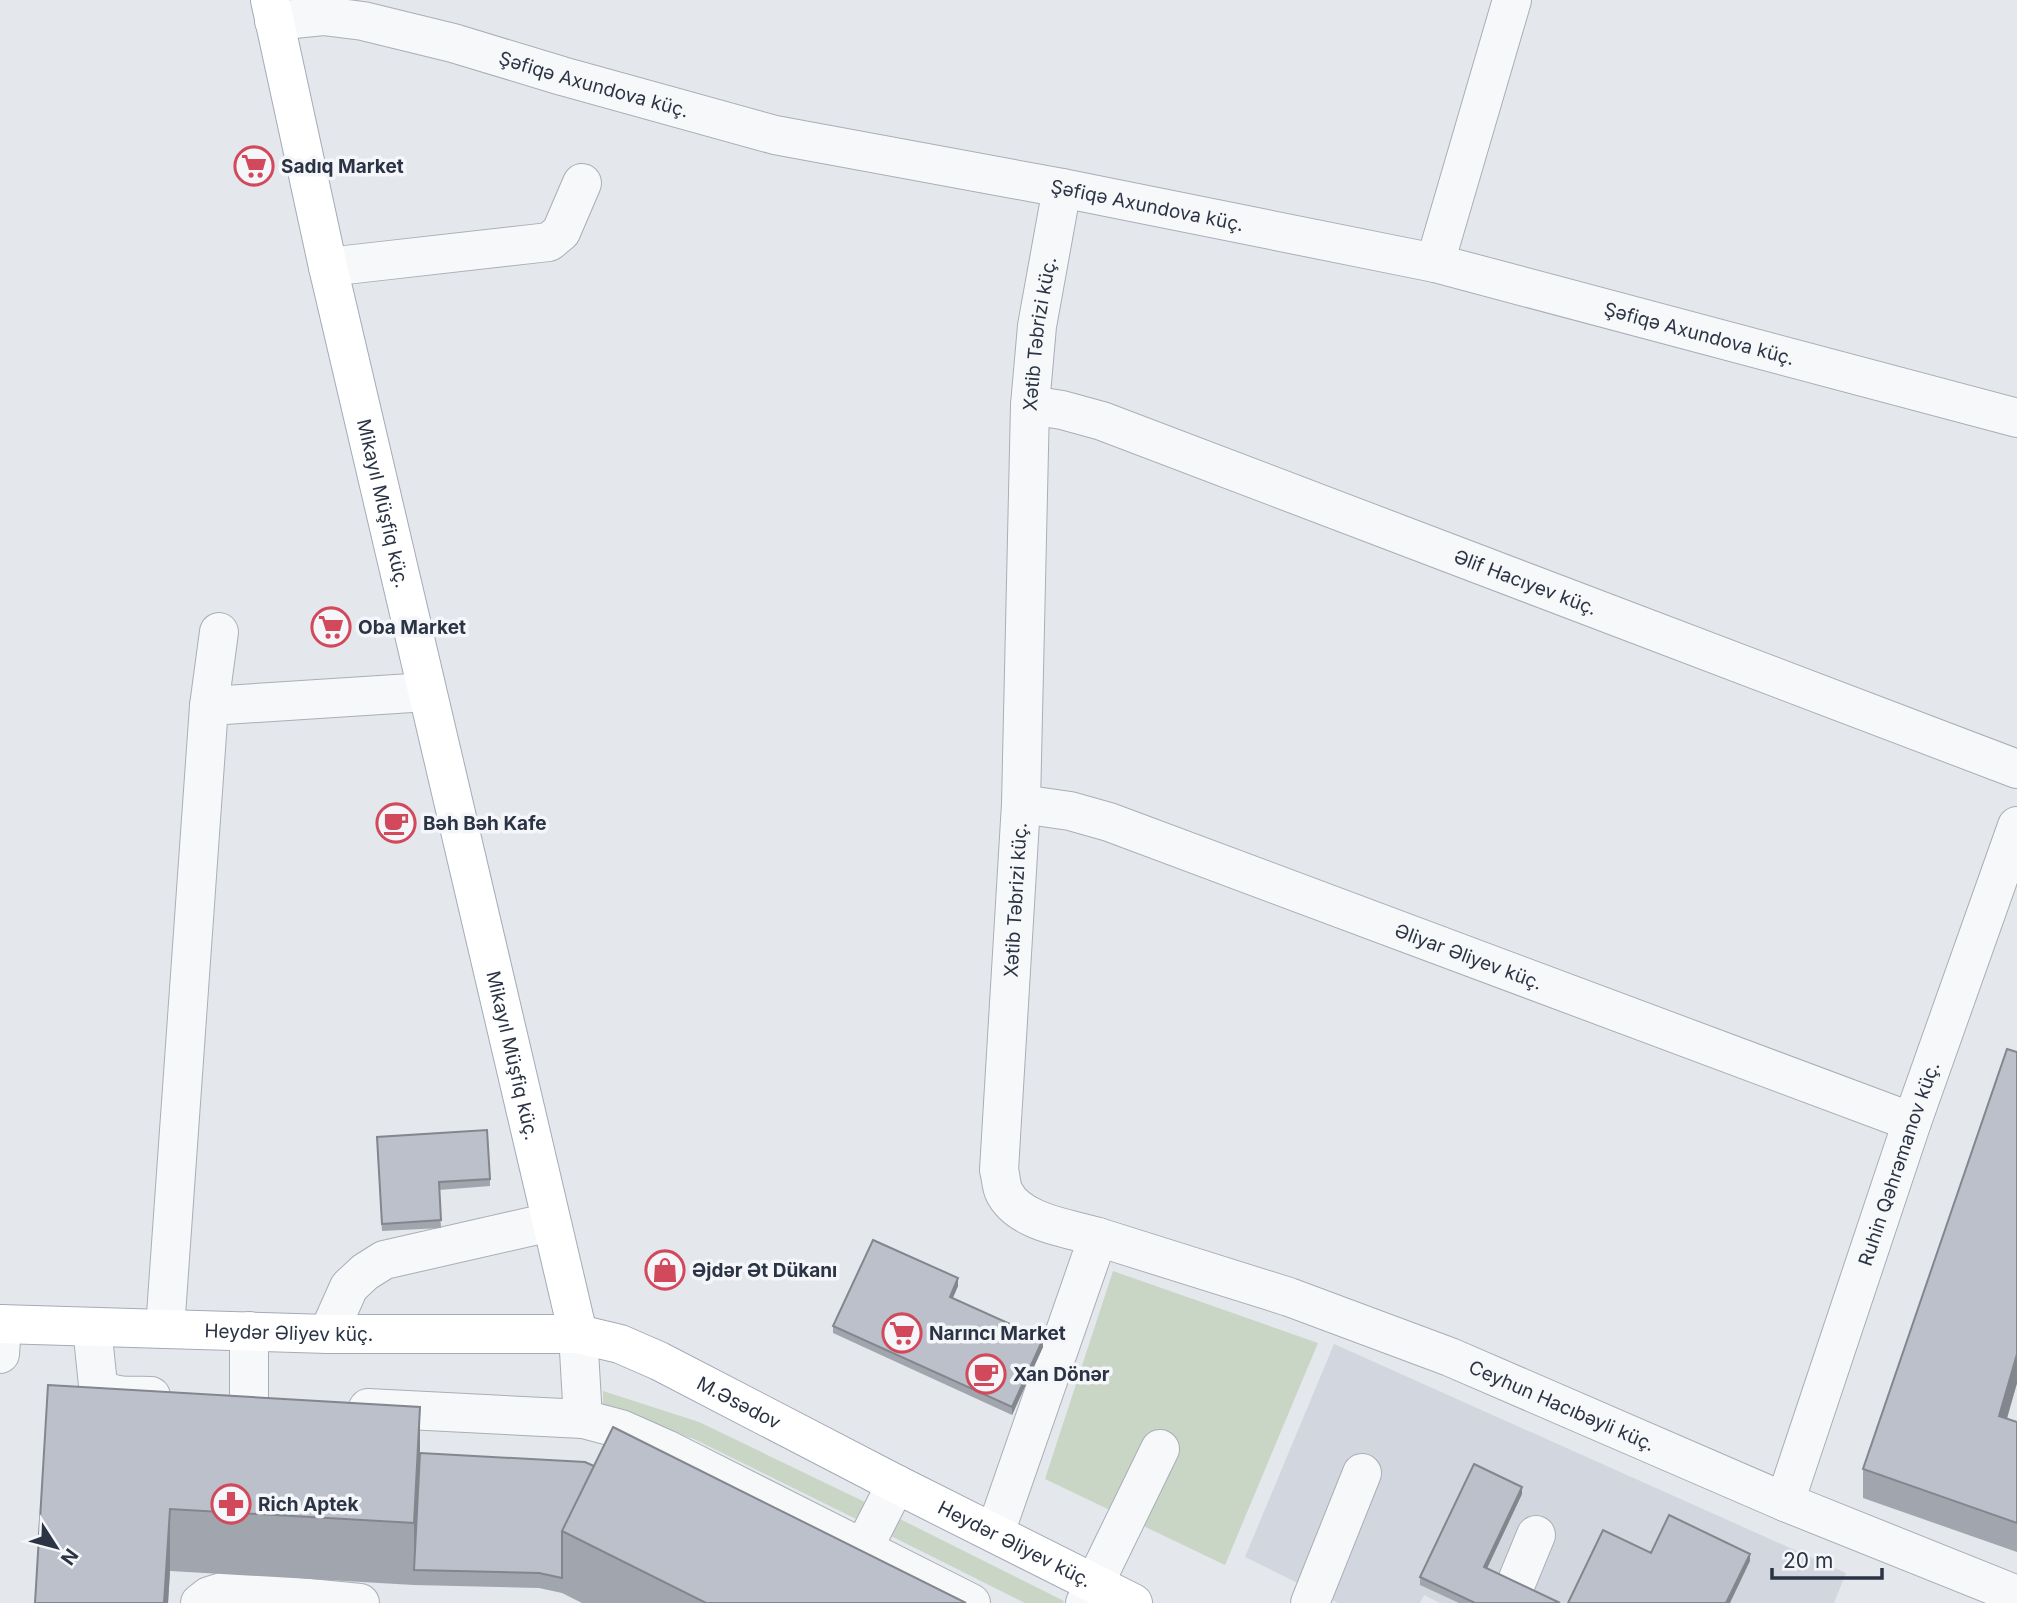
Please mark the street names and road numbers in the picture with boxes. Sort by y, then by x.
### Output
street label: Şəfiqə Axundova küç. [496,46,691,122]
street label: Şəfiqə Axundova küç. [1049,175,1246,236]
street label: Xətib Təbrizi küç. [1018,255,1061,412]
street label: Şəfiqə Axundova küç. [1602,297,1797,370]
street label: Mikayıl Müşfiq küç. [352,417,414,590]
street label: Əlif Hacıyev küç. [1451,544,1600,620]
street label: Xətib Təbrizi küç. [999,822,1031,978]
street label: Əliyar Əliyev küç. [1392,918,1546,994]
street label: Mikayıl Müşfiq küç. [482,969,544,1142]
street label: Ruhin Qəhrəmanov küç. [1853,1058,1944,1269]
street label: Heydər Əliyev küç. [204,1319,373,1346]
street label: Ceyhun Hacıbəyli küç. [1465,1355,1658,1456]
street label: M.Əsədov [693,1371,785,1434]
street label: Heydər Əliyev küç. [934,1496,1096,1592]

